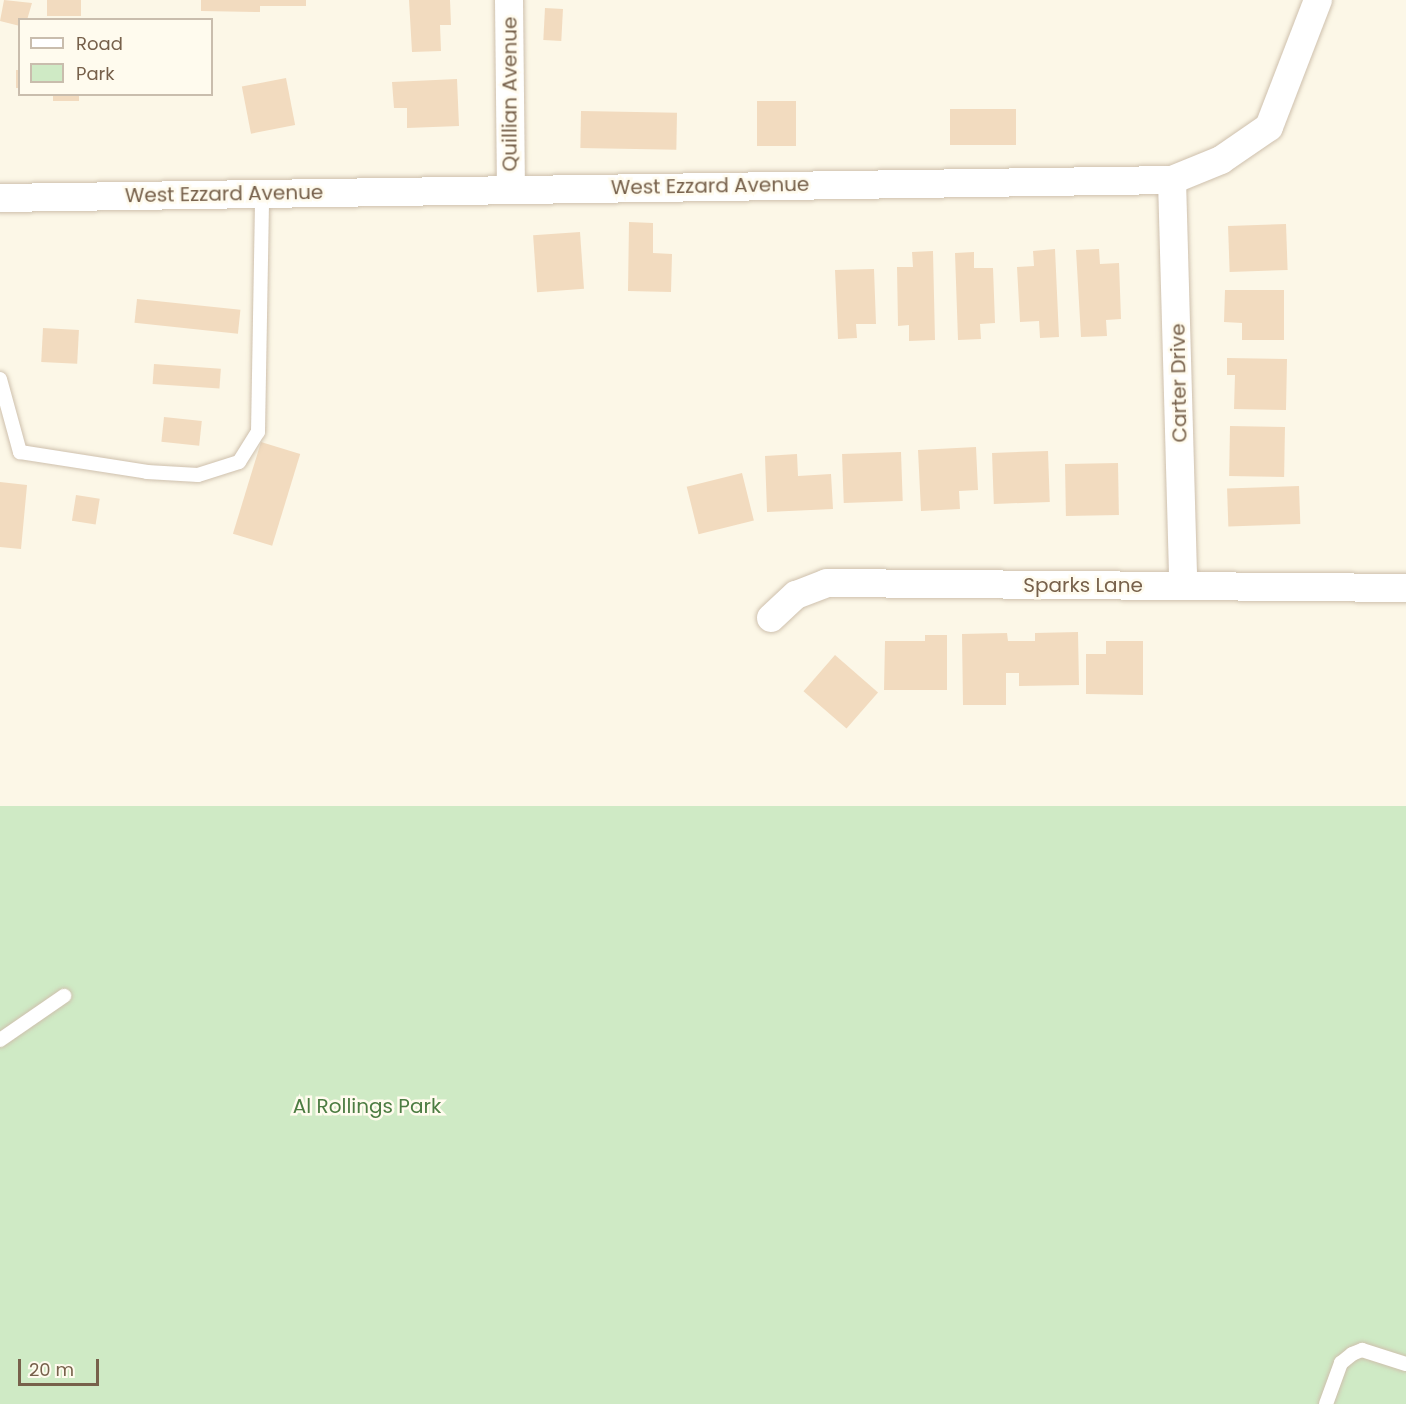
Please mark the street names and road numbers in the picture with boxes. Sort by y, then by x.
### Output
street label: Quillian Avenue [498,17,522,171]
street label: West Ezzard Avenue [611,172,809,200]
street label: West Ezzard Avenue [125,180,323,208]
street label: Carter Drive [1166,323,1192,443]
street label: Sparks Lane [1023,573,1143,597]

